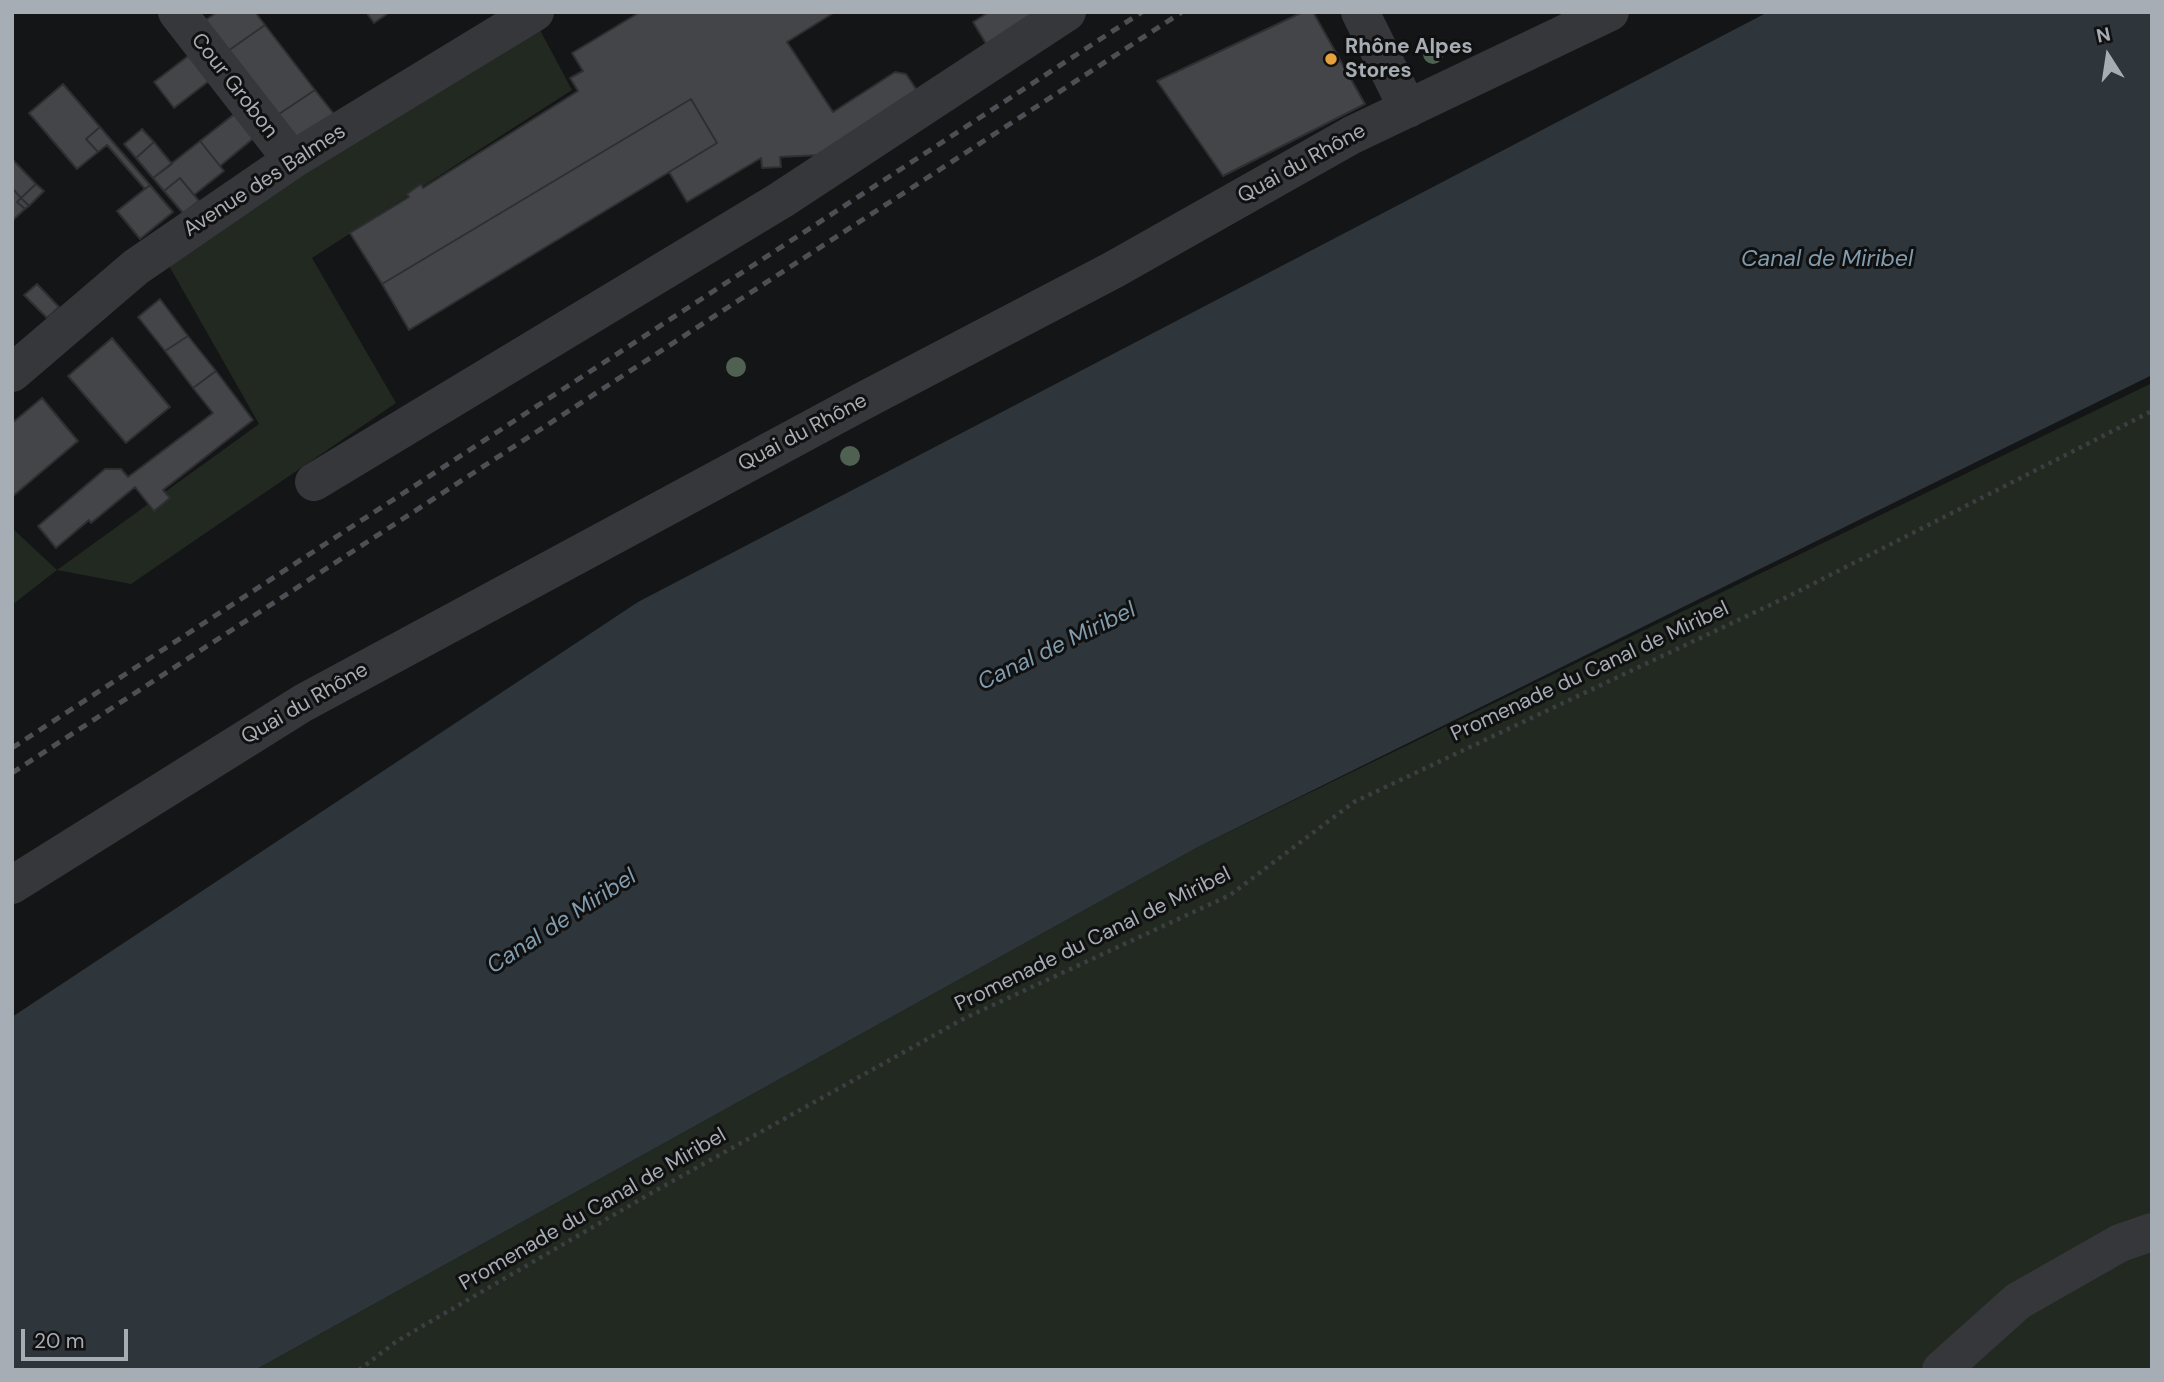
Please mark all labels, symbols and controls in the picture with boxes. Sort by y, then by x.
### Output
north arrow [2073,21,2143,91]
text: N [2094,21,2113,49]
street label: Cour Grobon [185,28,283,144]
place label: Rhône Alpes Stores [1345,34,1473,84]
marker: Rhône Alpes Stores [1323,51,1339,67]
street label: Avenue des Balmes [179,119,351,243]
street label: Quai du Rhône [1234,119,1370,209]
water label: Canal de Miribel [1741,246,1913,274]
street label: Quai du Rhône [734,389,872,477]
street label: Promenade du Canal de Miribel [1447,596,1733,748]
water label: Canal de Miribel [974,597,1140,697]
street label: Quai du Rhône [237,658,373,750]
street label: Promenade du Canal de Miribel [951,862,1235,1018]
water label: Canal de Miribel [482,864,642,980]
street label: Promenade du Canal de Miribel [455,1123,731,1297]
scale bar [24,1316,131,1360]
text: 20 m [34,1327,85,1355]

